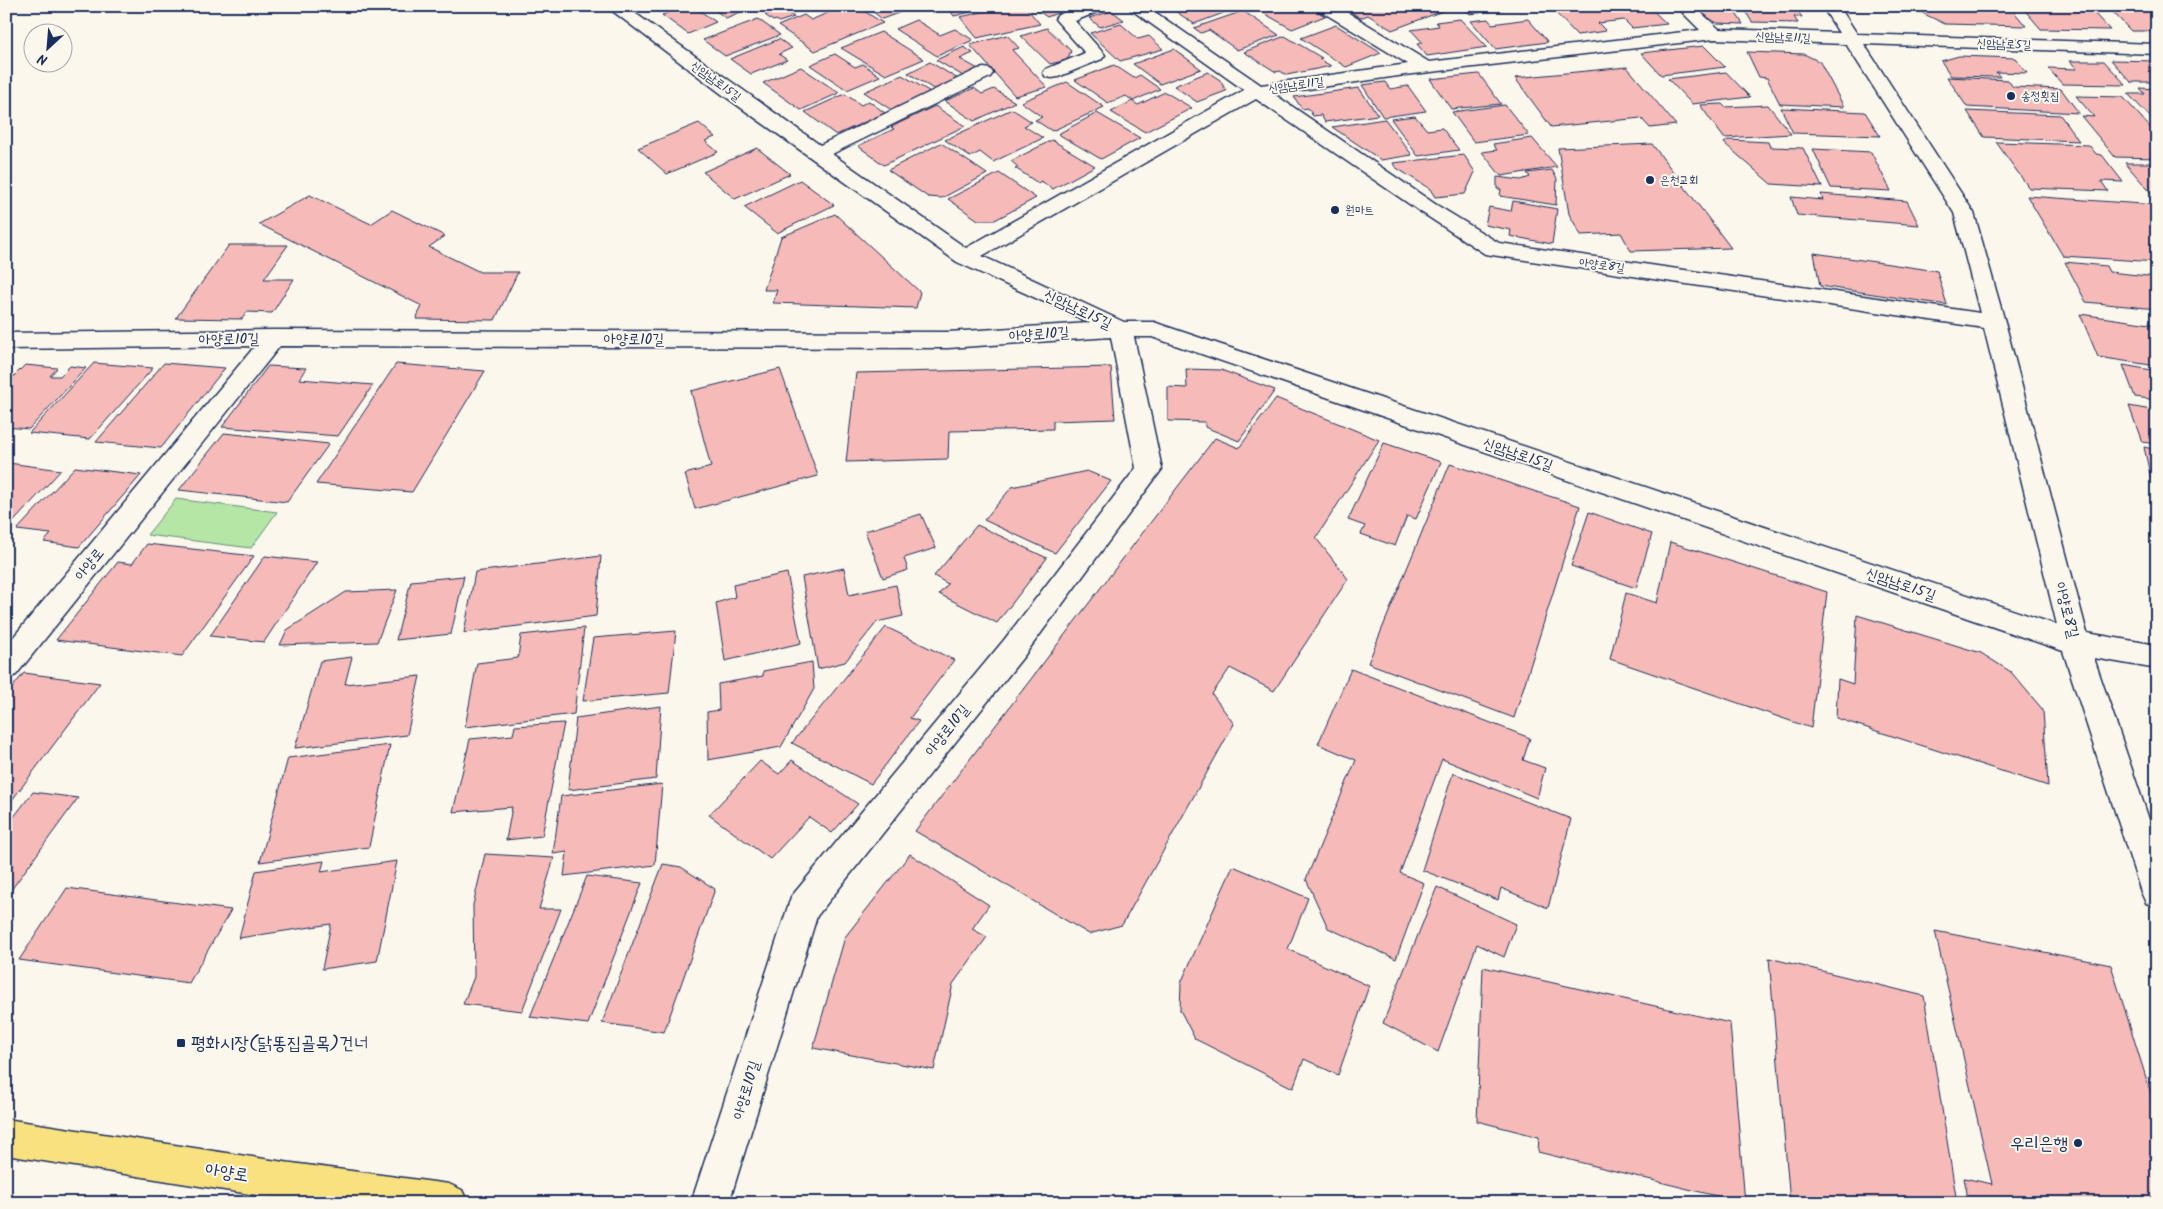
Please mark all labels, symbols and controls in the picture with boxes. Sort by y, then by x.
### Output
north arrow [22,22,72,72]
street label: 신암남로11길 [1755,27,1812,48]
street label: 신암남로5길 [1976,34,2032,55]
text: N [34,47,52,71]
street label: 신암남로15길 [686,57,745,106]
street label: 신암남로11길 [1267,72,1325,99]
place label: 송정횟집 [2021,87,2060,106]
marker: 송정횟집 [2005,90,2017,102]
place label: 은천교회 [1660,171,1699,190]
marker: 은천교회 [1644,174,1656,186]
place label: 원마트 [1345,201,1374,220]
marker: 원마트 [1329,204,1341,216]
street label: 아양로8길 [1578,253,1626,278]
street label: 신암남로15길 [1039,284,1116,336]
street label: 아양로10길 [1008,321,1070,349]
street label: 아양로10길 [199,327,259,353]
street label: 아양로10길 [604,328,664,352]
street label: 신암남로15길 [1479,432,1556,478]
street label: 아양로 [69,543,110,586]
street label: 신암남로15길 [1862,562,1939,608]
street label: 아양로8길 [2047,580,2085,641]
street label: 아양로10길 [919,700,976,762]
place label: 평화시장(닭똥집골목)건너 [191,1030,368,1059]
marker: 평화시장(닭똥집골목)건너 [175,1037,187,1049]
street label: 아양로10길 [727,1058,767,1123]
place label: 우리은행 [2010,1130,2068,1159]
marker: 우리은행 [2072,1137,2084,1149]
street label: 아양로 [203,1156,250,1191]

